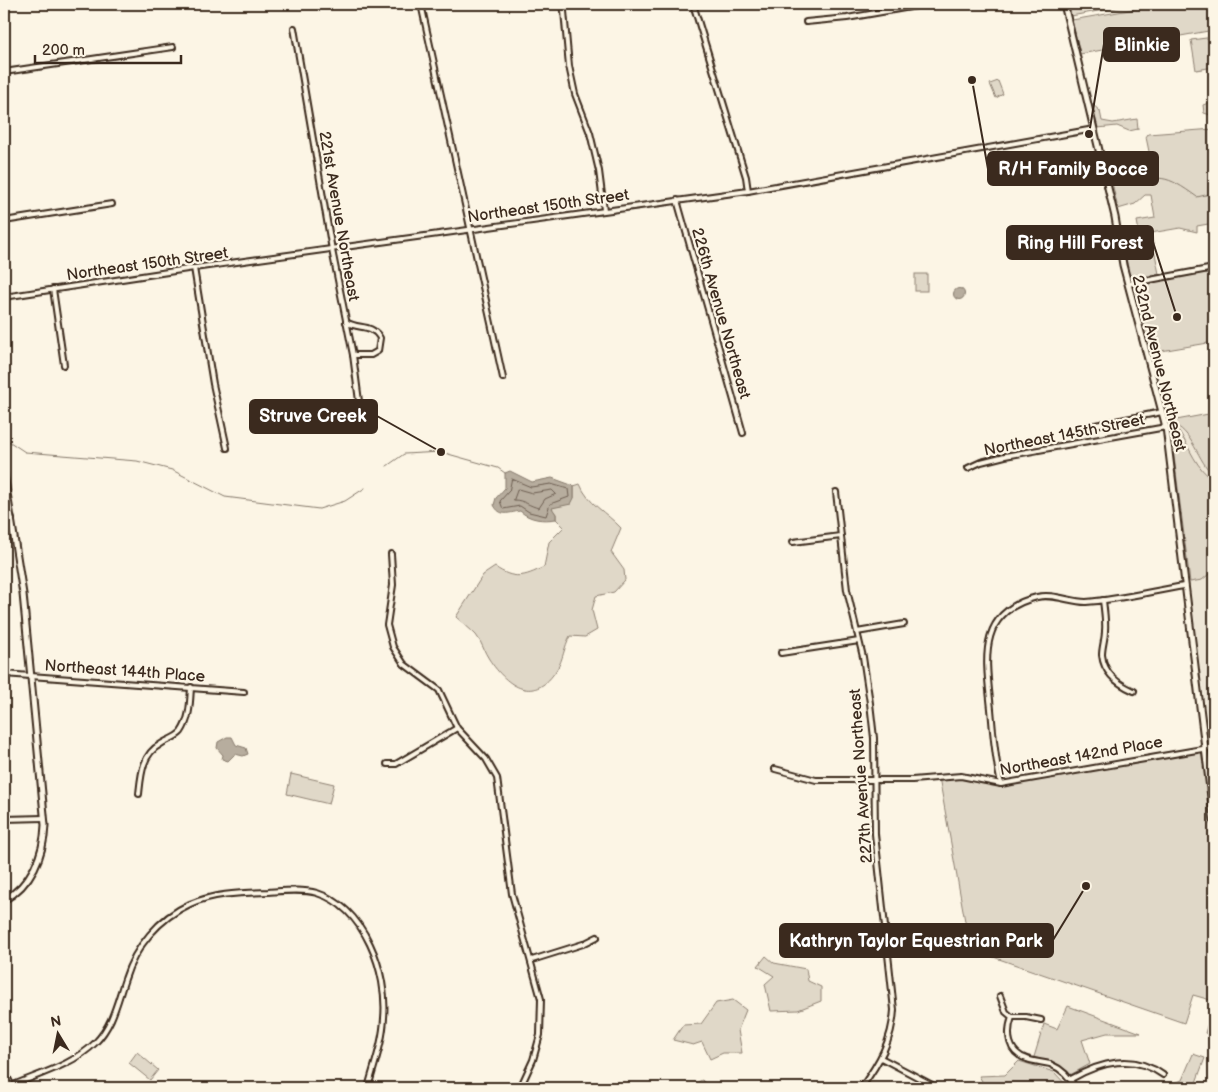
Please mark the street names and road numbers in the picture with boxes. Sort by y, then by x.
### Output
street label: 221st Avenue Northeast [314,130,363,303]
street label: Northeast 150th Street [466,186,630,227]
street label: 226th Avenue Northeast [687,226,754,401]
street label: Northeast 150th Street [65,244,229,285]
street label: 232nd Avenue Northeast [1127,273,1190,454]
street label: Northeast 145th Street [982,411,1146,460]
street label: Northeast 144th Place [44,656,206,687]
street label: 227th Avenue Northeast [846,688,877,864]
street label: Northeast 142nd Place [998,733,1165,780]

